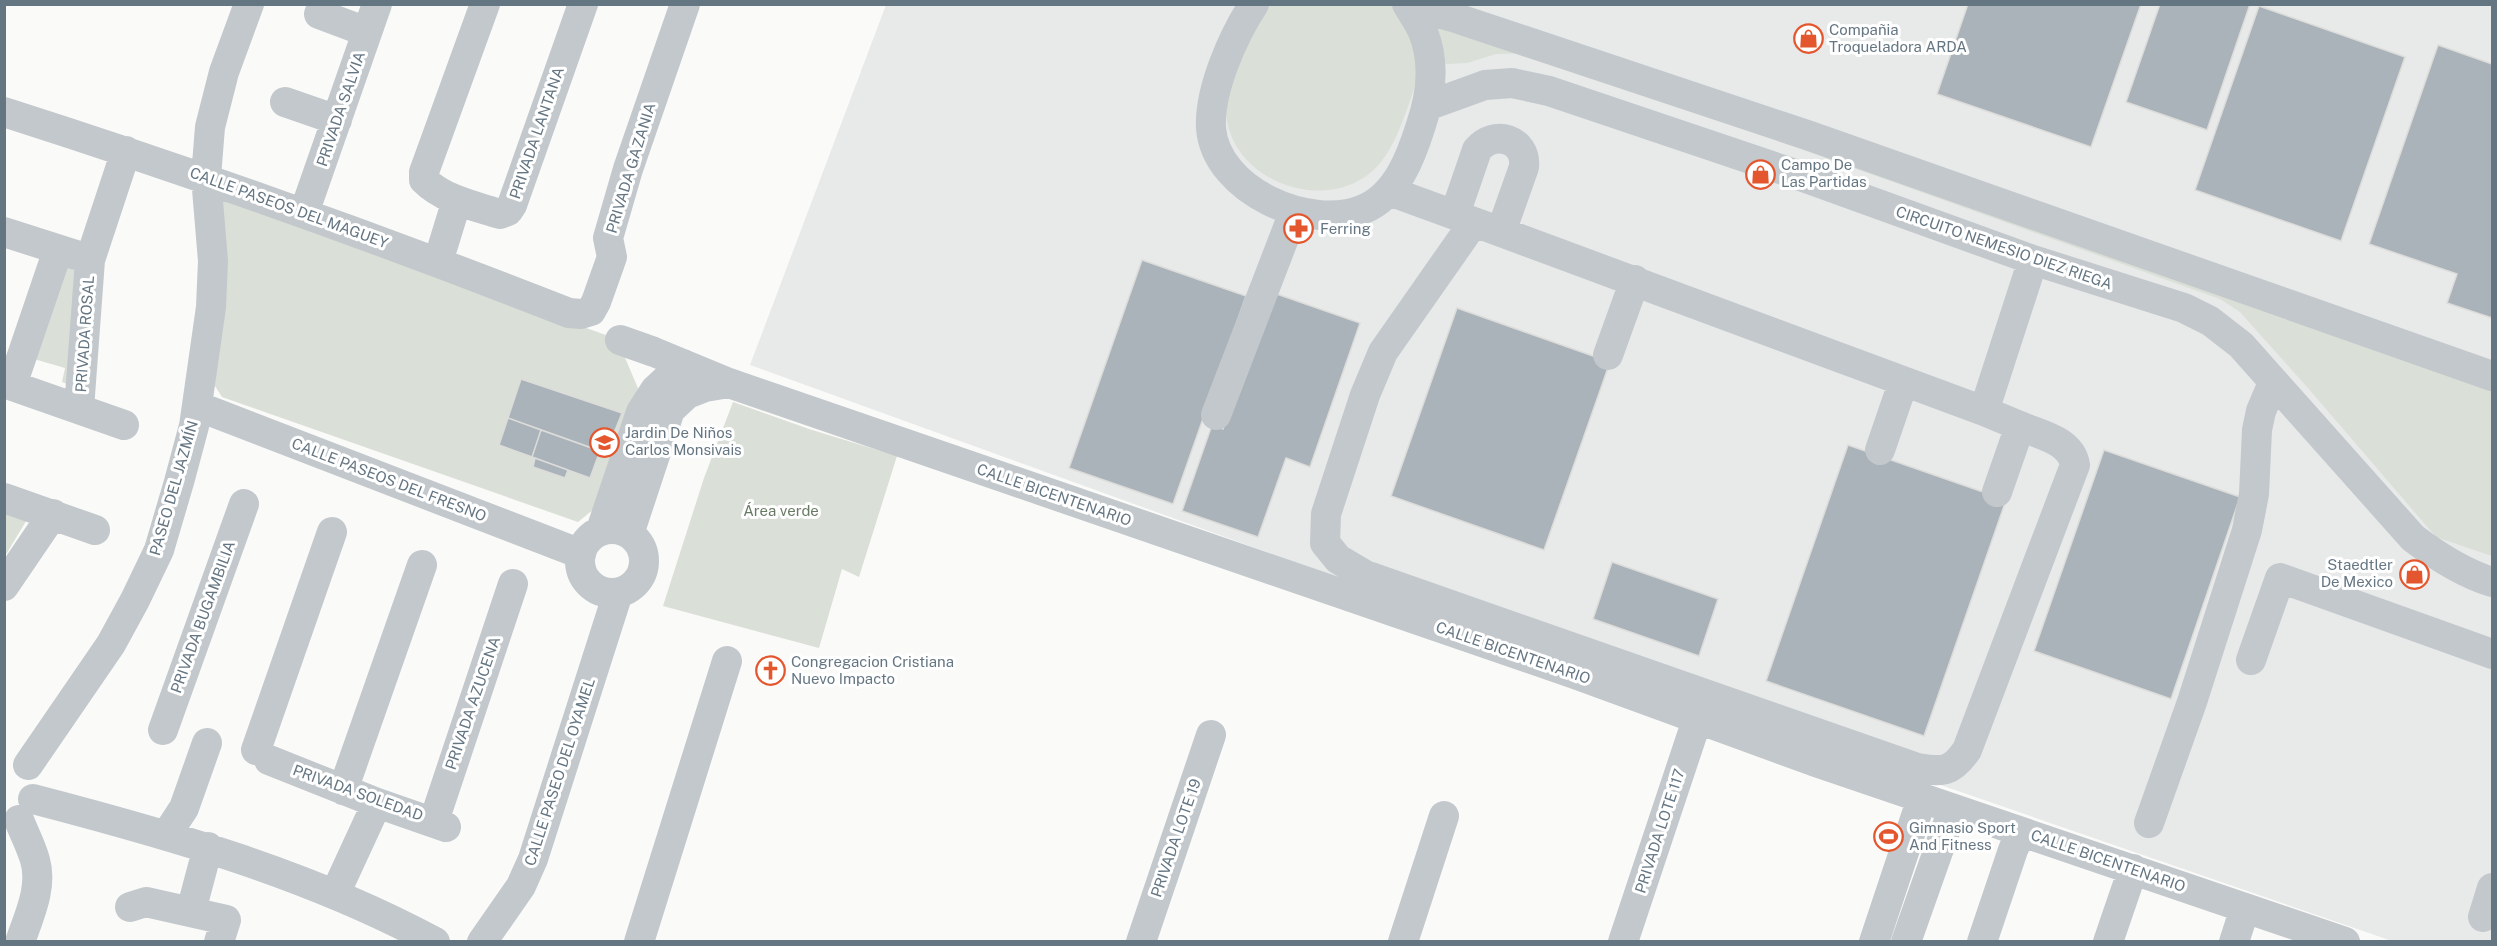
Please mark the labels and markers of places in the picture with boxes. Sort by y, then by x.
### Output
place label: Compañia Troqueladora ARDA [1829,21,1967,55]
shop icon: Compañia Troqueladora ARDA [1792,23,1824,55]
place label: Campo De Las Partidas [1781,156,1866,190]
shop icon: Campo De Las Partidas [1744,158,1776,190]
pharmacy icon: Ferring [1283,213,1315,245]
place label: Ferring [1320,220,1371,237]
place label: Jardin De Niños Carlos Monsivais [625,424,742,458]
school or university icon: Jardin De Niños Carlos Monsivais [588,426,620,458]
place label: Staedtler De Mexico [2321,556,2393,590]
shop icon: Staedtler De Mexico [2398,558,2430,590]
place label: Congregacion Cristiana Nuevo Impacto [791,653,954,687]
church icon: Congregacion Cristiana Nuevo Impacto [754,655,786,687]
place label: Gimnasio Sport And Fitness [1909,819,2016,853]
sports icon: Gimnasio Sport And Fitness [1872,821,1904,853]

